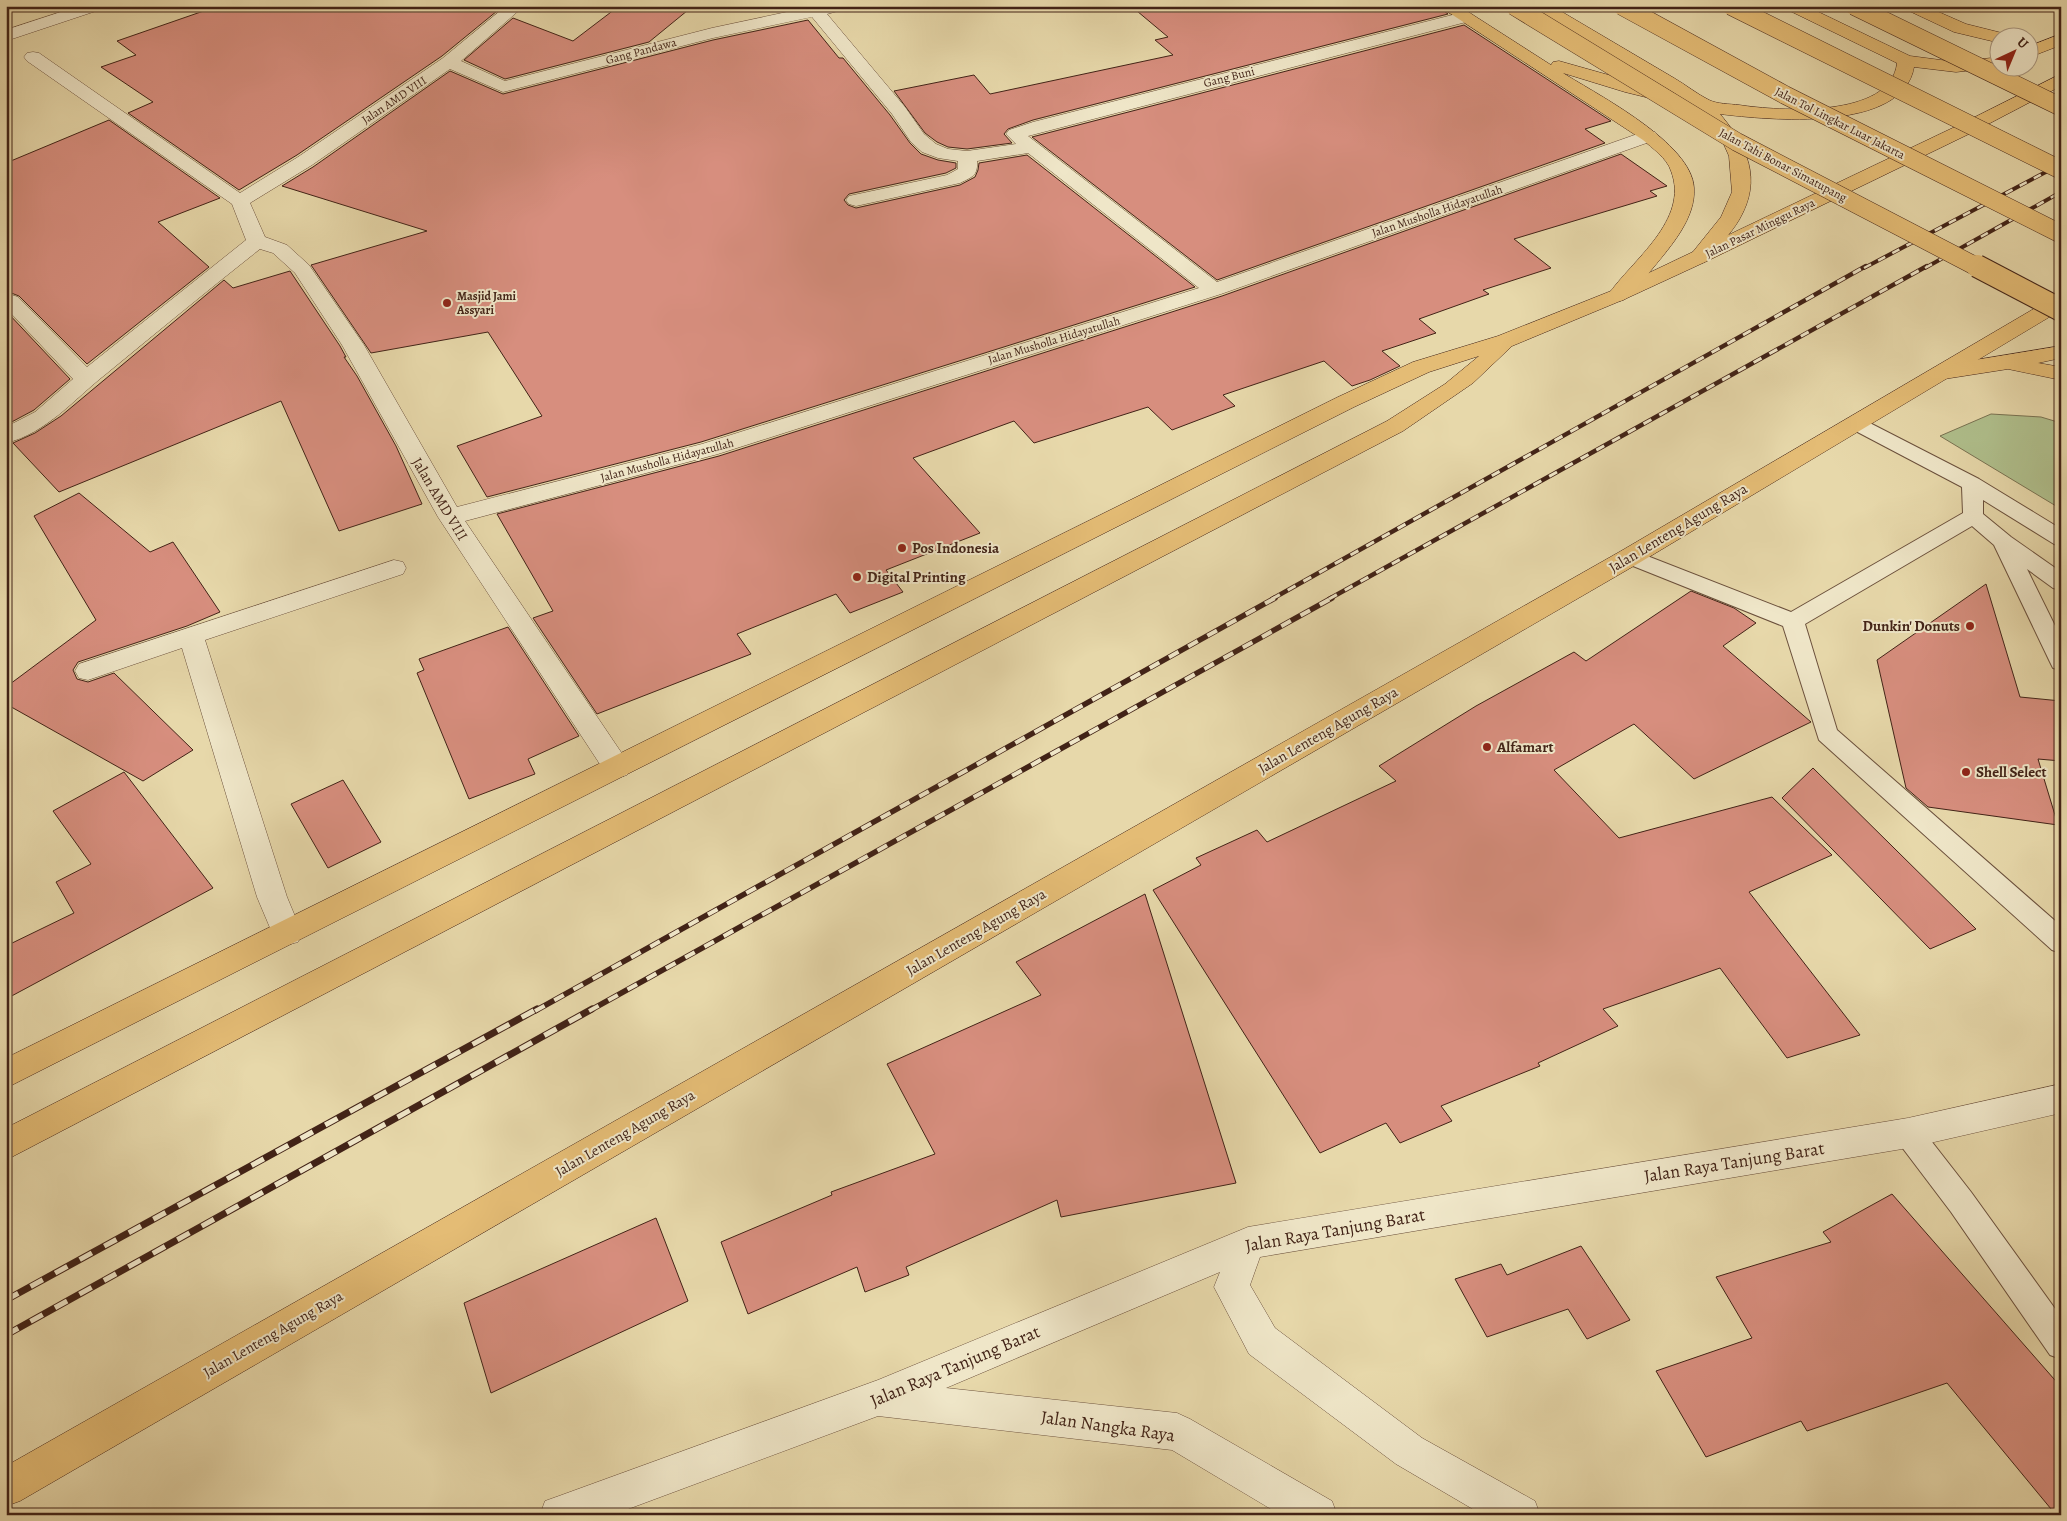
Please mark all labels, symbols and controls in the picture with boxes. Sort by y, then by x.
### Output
north arrow [1990,28,2040,78]
text: U [2013,33,2033,53]
street label: Gang Pandawa [604,34,679,68]
street label: Gang Buni [1202,63,1256,91]
street label: Jalan AMD VIII [358,72,430,128]
street label: Jalan Tol Lingkar Luar Jakarta [1772,83,1908,163]
street label: Jalan Tahi Bonar Simatupang [1716,124,1850,206]
street label: Jalan Musholla Hidayatullah [1370,181,1505,241]
street label: Jalan Pasar Minggu Raya [1703,194,1818,262]
place label: Masjid Jami Assyari [456,288,517,318]
marker: Masjid Jami Assyari [441,297,453,309]
street label: Jalan Musholla Hidayatullah [986,312,1123,368]
street label: Jalan Musholla Hidayatullah [599,434,736,485]
street label: Jalan AMD VIII [407,454,473,544]
street label: Jalan Lenteng Agung Raya [1605,479,1751,577]
place label: Pos Indonesia [912,538,1000,558]
marker: Pos Indonesia [896,542,908,554]
place label: Digital Printing [867,567,966,587]
marker: Digital Printing [851,571,863,583]
place label: Dunkin' Donuts [1863,616,1960,636]
marker: Dunkin' Donuts [1964,620,1976,632]
street label: Jalan Lenteng Agung Raya [1254,682,1402,778]
place label: Alfamart [1496,737,1553,757]
marker: Alfamart [1481,741,1493,753]
place label: Shell Select [1976,762,2047,782]
marker: Shell Select [1960,766,1972,778]
street label: Jalan Lenteng Agung Raya [902,884,1050,980]
street label: Jalan Lenteng Agung Raya [551,1085,699,1181]
street label: Jalan Raya Tanjung Barat [1642,1136,1826,1188]
street label: Jalan Raya Tanjung Barat [1243,1202,1427,1258]
street label: Jalan Lenteng Agung Raya [199,1286,347,1382]
street label: Jalan Raya Tanjung Barat [866,1319,1044,1413]
street label: Jalan Nangka Raya [1039,1405,1177,1447]

